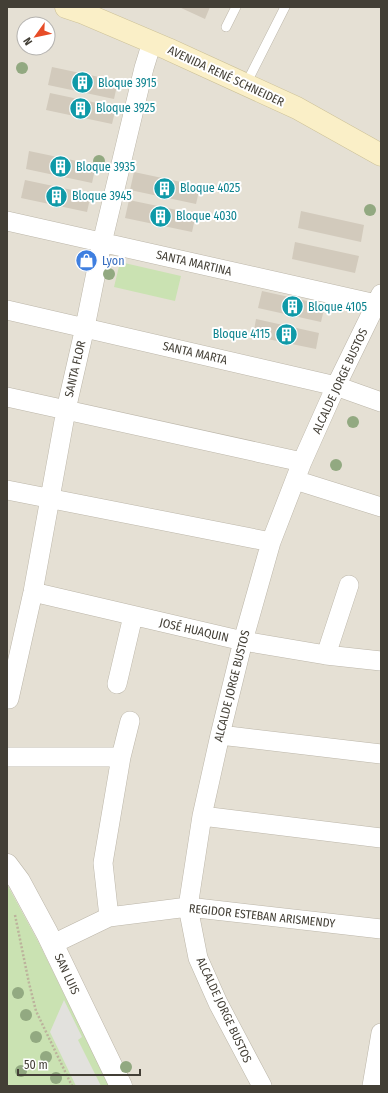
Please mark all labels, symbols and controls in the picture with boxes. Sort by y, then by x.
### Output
north arrow [16,16,56,56]
text: N [21,35,35,47]
street label: AVENIDA RENÉ SCHNEIDER [166,42,287,109]
building icon: Bloque 3915 [70,70,96,96]
place label: Bloque 3915 [98,76,157,90]
building icon: Bloque 3925 [68,95,94,121]
place label: Bloque 3925 [96,101,156,115]
building icon: Bloque 3935 [48,154,74,180]
place label: Bloque 3935 [76,160,136,174]
building icon: Bloque 4025 [152,175,178,201]
place label: Bloque 4025 [180,181,241,195]
building icon: Bloque 3945 [43,183,69,209]
place label: Bloque 3945 [72,189,132,203]
building icon: Bloque 4030 [148,203,174,229]
place label: Bloque 4030 [176,209,237,223]
shop icon: Lyon [74,248,100,274]
street label: SANTA MARTINA [155,248,234,279]
place label: Lyon [102,254,124,268]
building icon: Bloque 4105 [279,294,305,320]
place label: Bloque 4105 [308,300,368,314]
building icon: Bloque 4115 [273,321,299,347]
street label: ALCALDE JORGE BUSTOS [309,326,371,436]
place label: Bloque 4115 [213,327,270,341]
street label: SANTA FLOR [62,339,88,399]
street label: SANTA MARTA [161,339,229,367]
street label: JOSÉ HUAQUIN [158,614,230,645]
street label: ALCALDE JORGE BUSTOS [211,629,253,743]
street label: REGIDOR ESTEBAN ARISMENDY [188,901,336,931]
street label: SAN LUIS [51,951,83,997]
street label: ALCALDE JORGE BUSTOS [193,955,255,1065]
scale bar [18,1051,140,1077]
text: 50 m [24,1058,48,1072]

